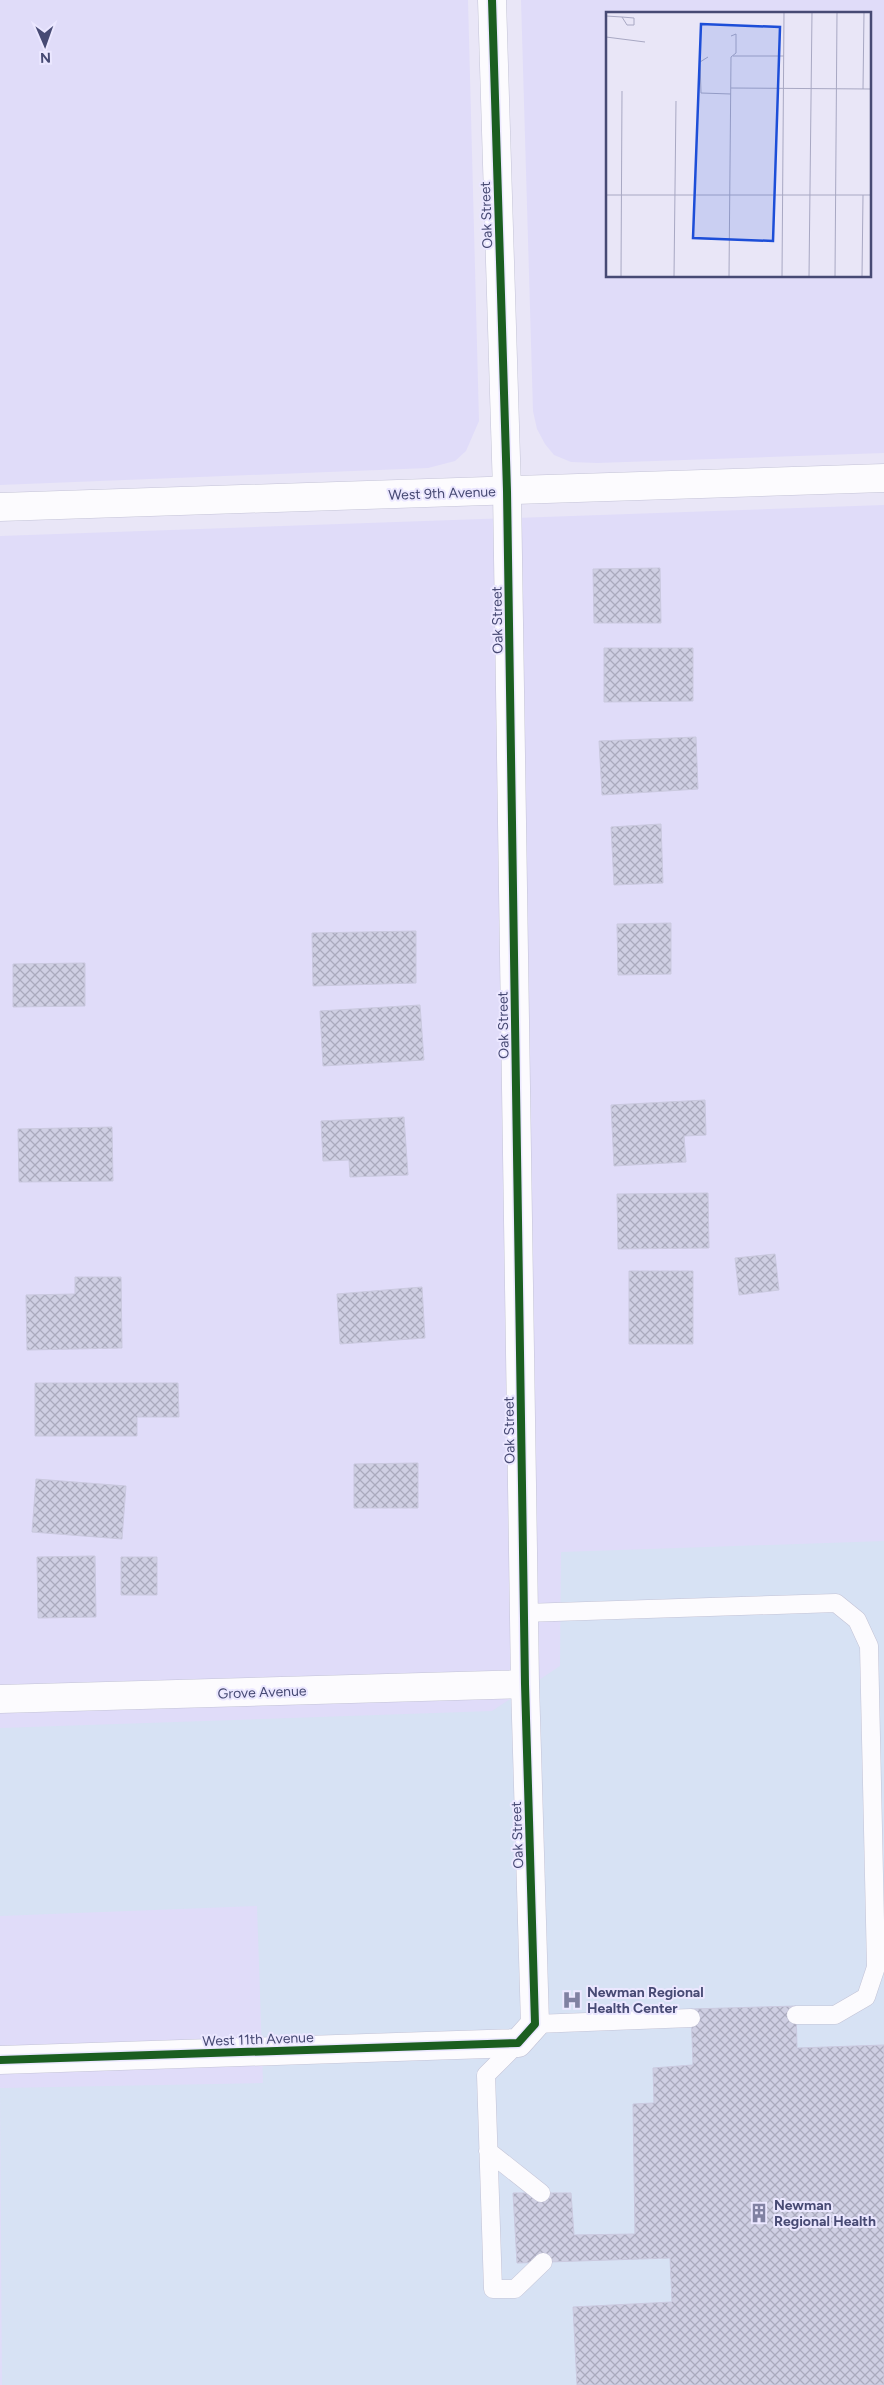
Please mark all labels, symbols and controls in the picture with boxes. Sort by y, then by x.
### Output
inset map [606,12,872,278]
north arrow [20,20,70,70]
text: N [40,49,51,66]
street label: Oak Street [477,181,496,249]
street label: West 9th Avenue [388,483,496,504]
street label: Oak Street [488,586,507,654]
street label: Oak Street [494,991,513,1059]
street label: Oak Street [500,1396,519,1464]
street label: Grove Avenue [217,1682,307,1703]
street label: Oak Street [508,1801,527,1869]
place label: Newman Regional Health Center [587,1984,704,2017]
hospital icon: Newman Regional Health Center [561,1989,583,2011]
street label: West 11th Avenue [202,2029,314,2050]
place label: Newman Regional Health [774,2197,876,2230]
building icon: Newman Regional Health [748,2202,770,2224]

